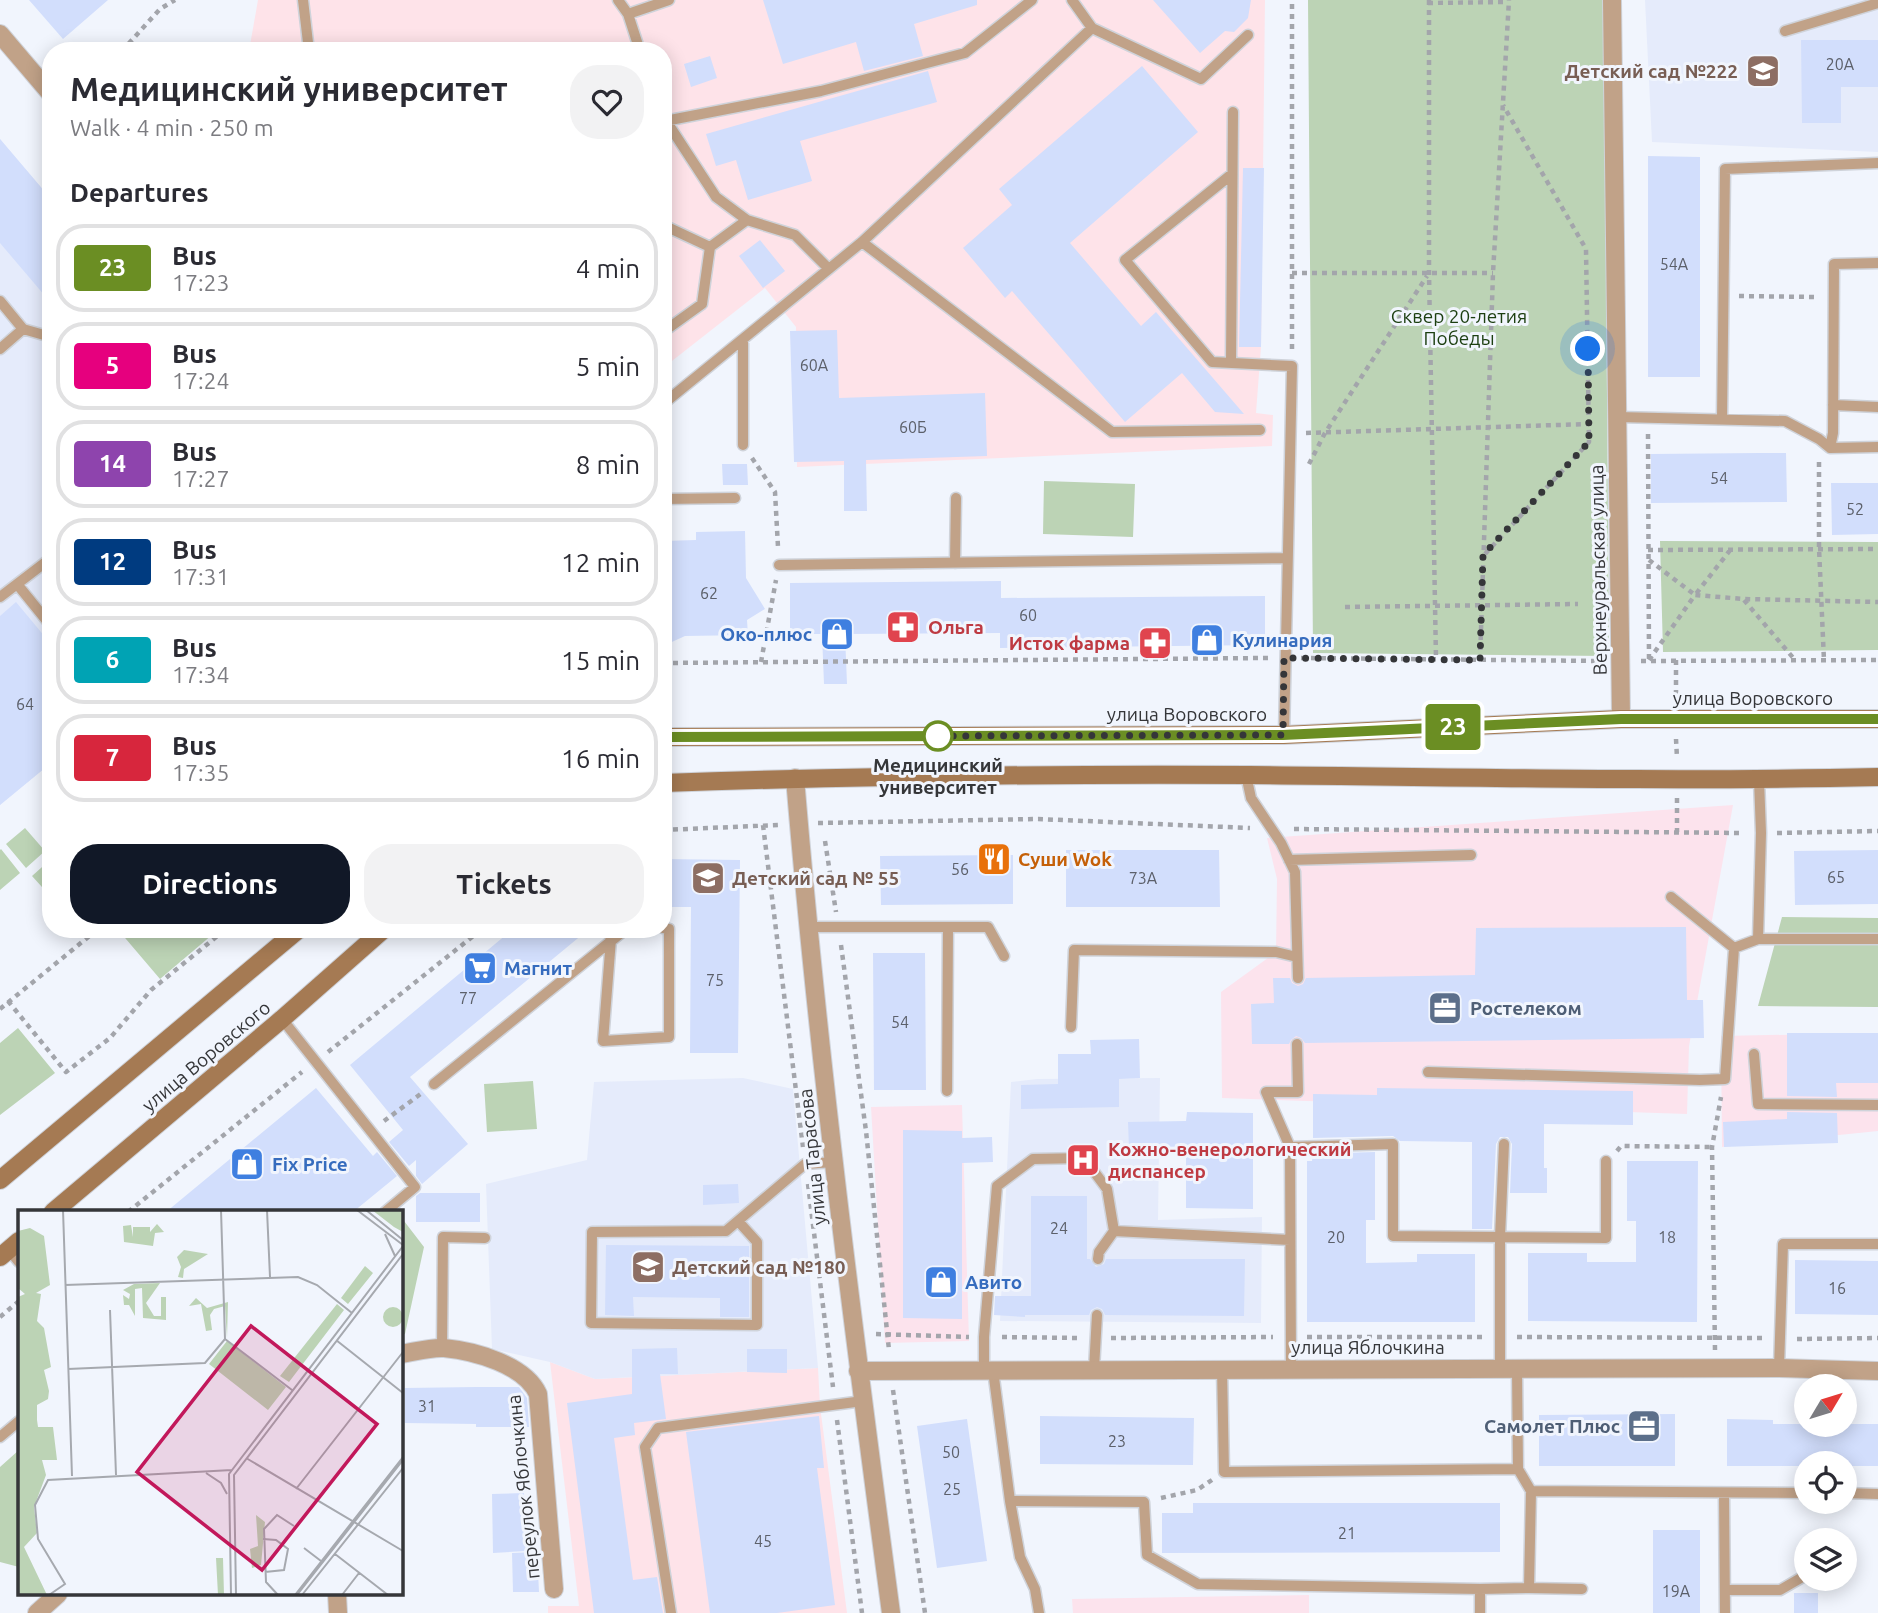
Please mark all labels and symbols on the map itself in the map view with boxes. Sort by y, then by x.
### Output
school or university icon: Детский сад №222 [1744,52,1782,90]
house number: 20А [1826,55,1855,73]
place label: Детский сад №222 [1565,60,1738,82]
house number: 54А [1660,255,1689,273]
park label: Сквер 20-летия Победы [1391,305,1527,349]
your location [1570,331,1605,366]
house number: 60А [800,356,829,374]
house number: 60Б [899,418,927,436]
street label: Верхнеуральская улица [1585,465,1611,675]
house number: 54 [1710,469,1728,487]
house number: 52 [1846,500,1864,518]
house number: 62 [700,584,718,602]
house number: 60 [1019,606,1037,624]
pharmacy icon: Ольга [884,608,922,646]
shop icon: Око-плюс [818,615,856,653]
place label: Ольга [928,616,984,638]
shop icon: Кулинария [1188,621,1226,659]
place label: Око-плюс [720,623,812,645]
pharmacy icon: Исток фарма [1136,624,1174,662]
place label: Кулинария [1232,629,1332,651]
place label: Исток фарма [1009,632,1130,654]
street label: улица Воровского [1673,687,1833,709]
house number: 64 [16,695,34,713]
street label: улица Воровского [1107,703,1267,725]
line badge: 23 [1422,704,1484,750]
marker: Медицинский университет [923,721,953,751]
place label: Медицинский университет [873,754,1003,798]
restaurant icon: Суши Wok [975,840,1013,878]
place label: Суши Wok [1018,848,1112,870]
school or university icon: Детский сад № 55 [689,859,727,897]
house number: 56 [951,860,969,878]
place label: Детский сад № 55 [732,867,899,889]
house number: 65 [1827,868,1845,886]
house number: 73А [1129,869,1158,887]
supermarket icon: Магнит [461,949,499,987]
place label: Магнит [504,957,572,979]
house number: 75 [706,971,724,989]
house number: 77 [459,989,477,1007]
office icon: Ростелеком [1426,989,1464,1027]
street label: улица Воровского [137,996,275,1116]
place label: Ростелеком [1470,997,1582,1019]
house number: 54 [891,1013,909,1031]
street label: улица Тарасова [794,1088,830,1226]
place label: Кожно-венерологический диспансер [1108,1138,1351,1182]
hospital icon: Кожно-венерологический диспансер [1064,1141,1102,1179]
shop icon: Fix Price [228,1145,266,1183]
place label: Fix Price [272,1153,348,1175]
inset map [18,1210,402,1596]
house number: 24 [1050,1219,1068,1237]
house number: 20 [1327,1228,1345,1246]
house number: 18 [1658,1228,1676,1246]
school or university icon: Детский сад №180 [629,1248,667,1286]
place label: Детский сад №180 [672,1256,845,1278]
shop icon: Авито [922,1263,960,1301]
place label: Авито [965,1271,1022,1293]
house number: 16 [1828,1279,1846,1297]
street label: улица Яблочкина [1291,1336,1445,1358]
north arrow [1794,1374,1857,1437]
street label: переулок Яблочкина [502,1394,544,1580]
house number: 31 [418,1397,436,1415]
office icon: Самолет Плюс [1625,1407,1663,1445]
place label: Самолет Плюс [1484,1415,1620,1437]
house number: 23 [1108,1432,1126,1450]
house number: 50 [942,1443,960,1461]
house number: 25 [943,1480,961,1498]
house number: 21 [1338,1524,1356,1542]
house number: 45 [754,1532,772,1550]
house number: 19А [1662,1582,1691,1600]

